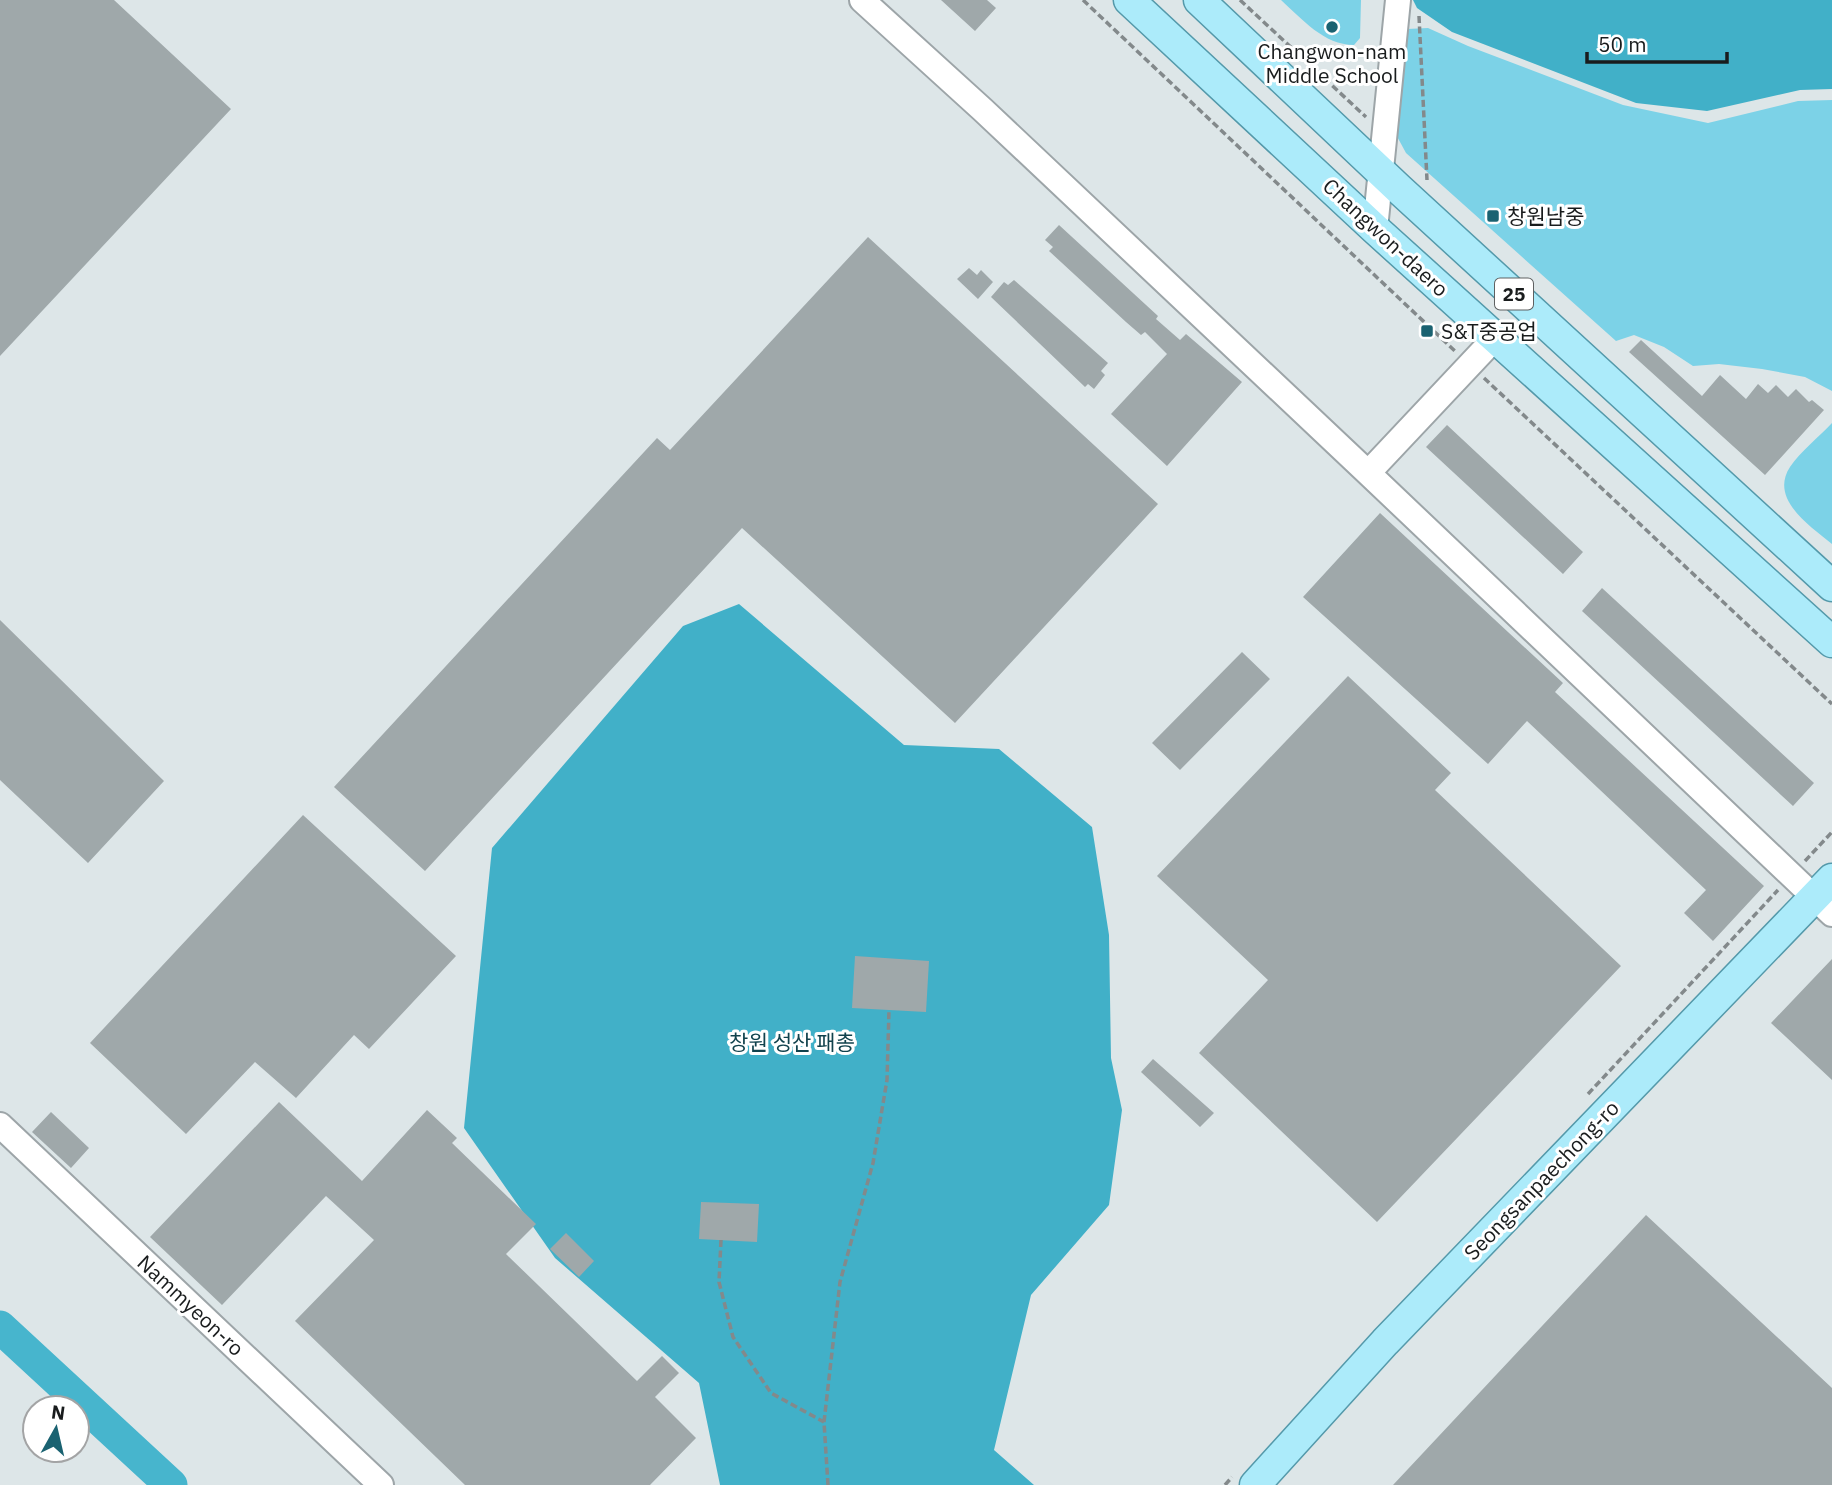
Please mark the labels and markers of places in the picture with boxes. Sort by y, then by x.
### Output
marker: Changwon-nam Middle School [1324,19,1340,35]
place label: Changwon-nam Middle School [1258,37,1406,89]
place label: 창원남중 [1507,202,1584,230]
marker: 창원남중 [1485,208,1501,224]
place label: S&T중공업 [1441,317,1537,345]
marker: S&T중공업 [1419,323,1435,339]

